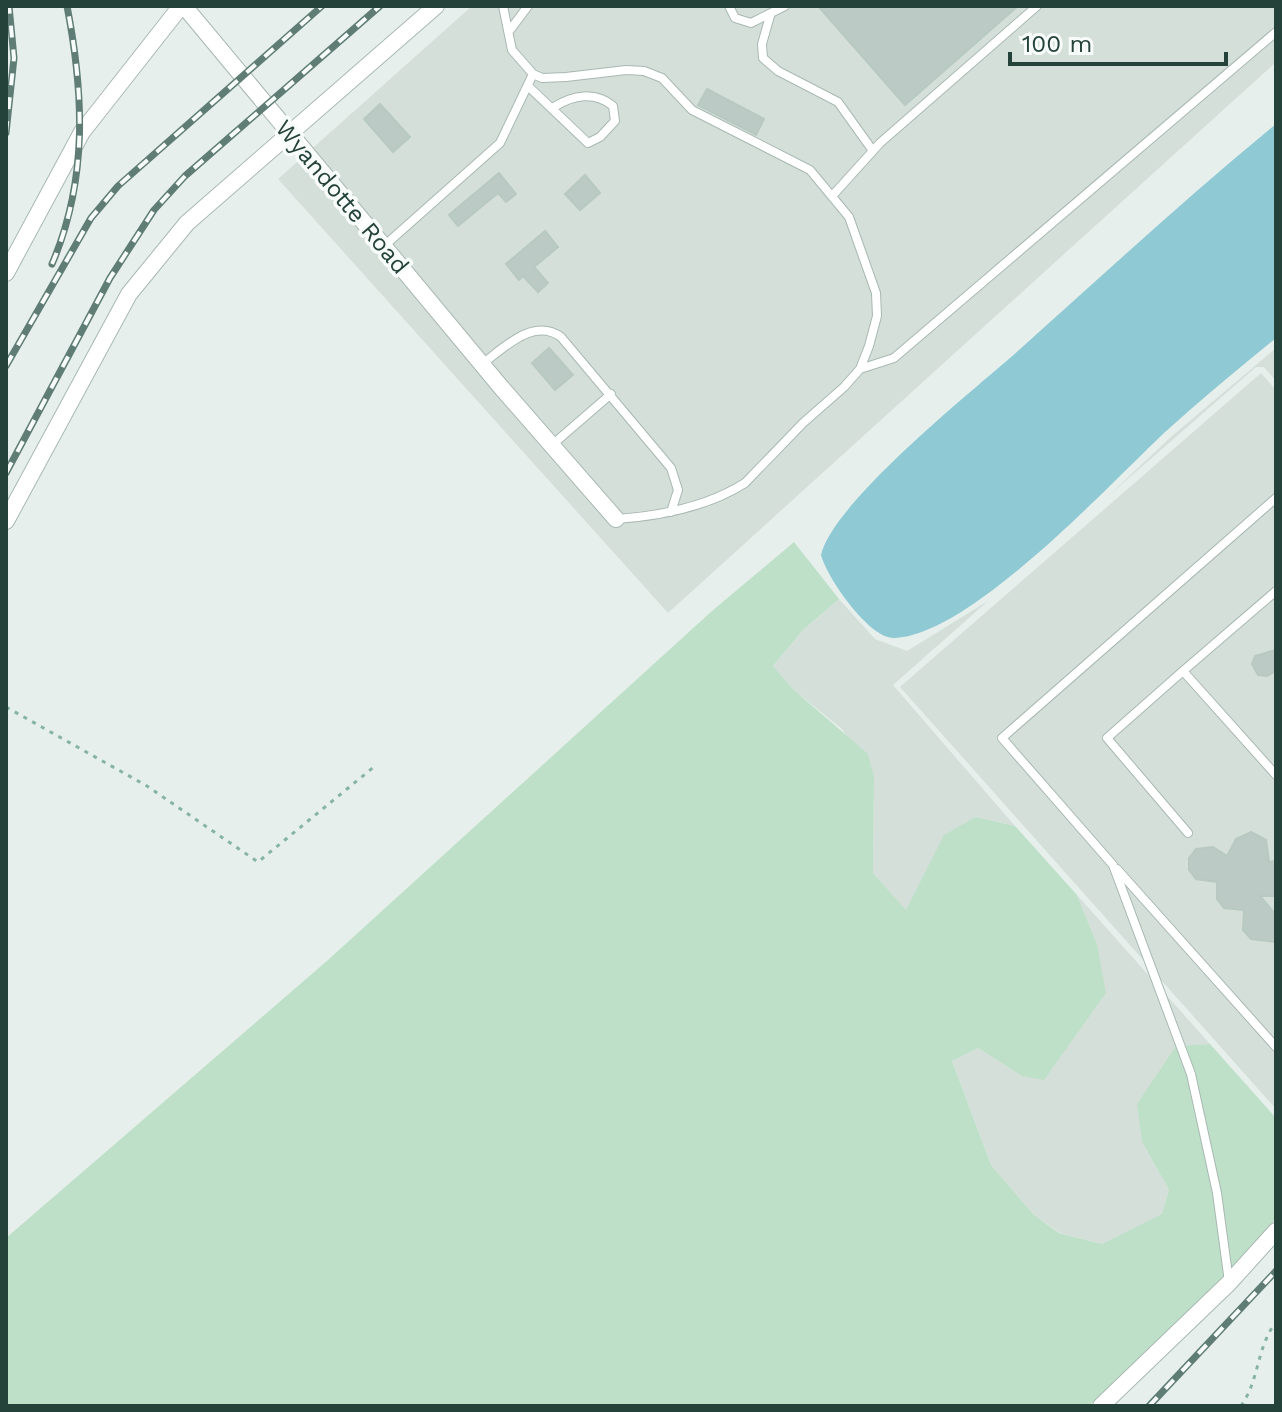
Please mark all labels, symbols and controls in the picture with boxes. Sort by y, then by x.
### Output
scale bar [1010,16,1226,66]
text: 100 m [1022,30,1092,58]
street label: Wyandotte Road [270,114,414,280]

